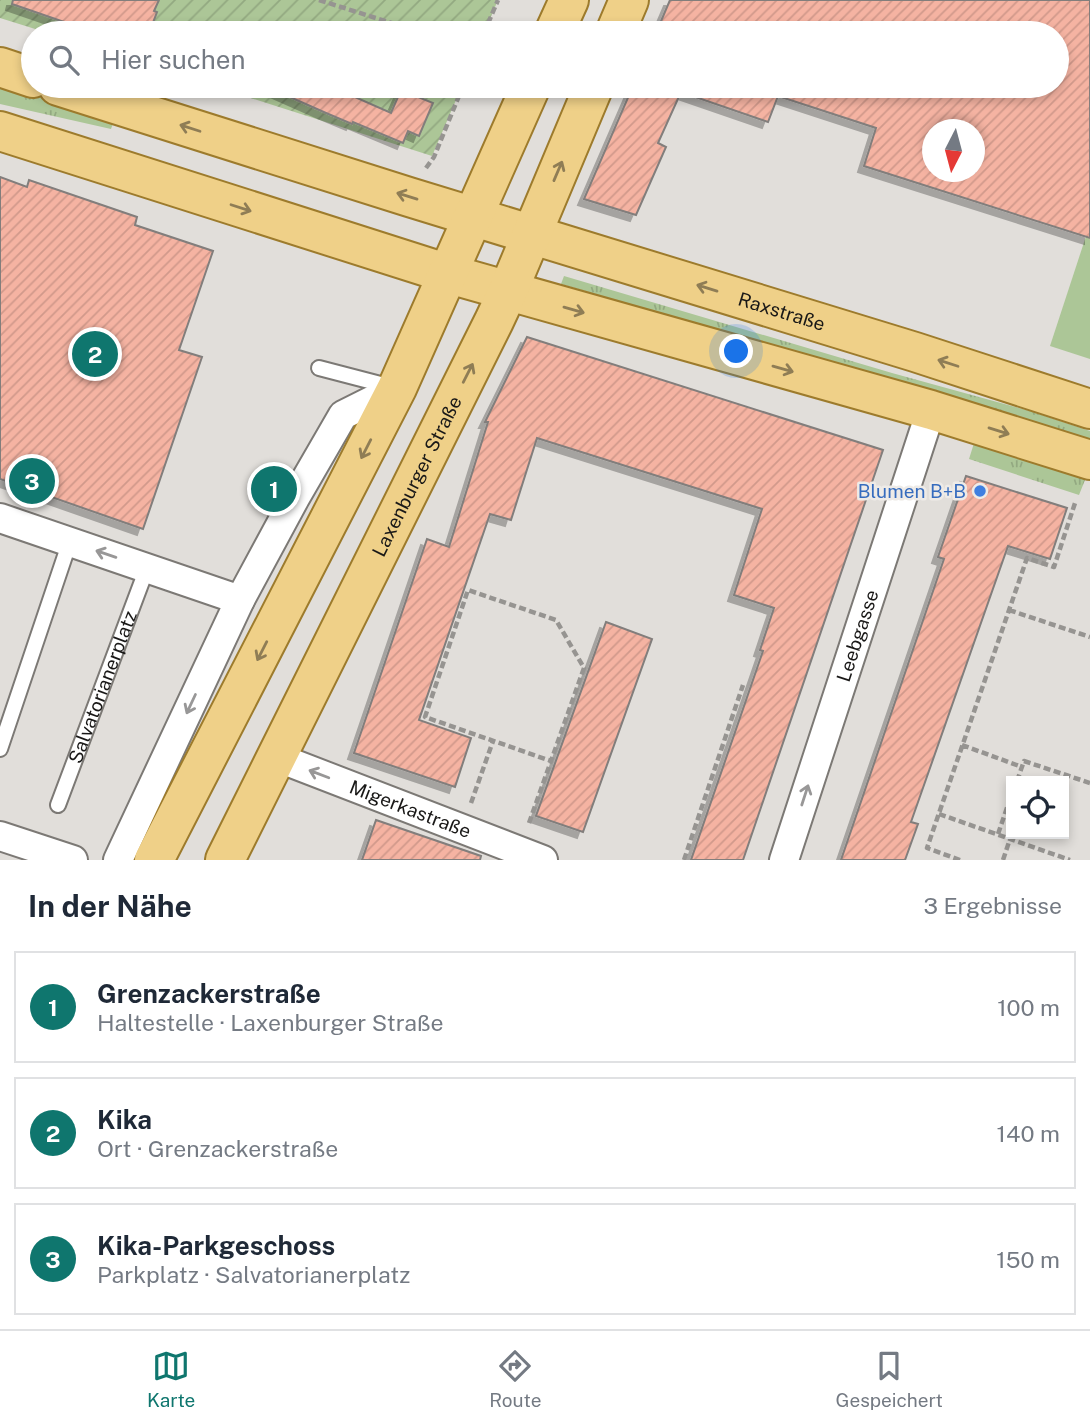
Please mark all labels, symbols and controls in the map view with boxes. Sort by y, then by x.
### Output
search box [21,21,1069,98]
icon: search [45,41,83,79]
text: Hier suchen [101,44,246,75]
north arrow [922,119,985,182]
one-way arrow [180,121,202,133]
one-way arrow [552,160,565,182]
one-way arrow [396,189,418,202]
one-way arrow [230,202,252,215]
one-way arrow [697,281,719,293]
street label: Raxstraße [736,288,828,335]
one-way arrow [562,304,584,317]
pin: 2 [72,328,118,380]
your location [719,334,753,368]
one-way arrow [937,356,959,369]
one-way arrow [461,363,475,383]
one-way arrow [771,363,793,376]
street label: Laxenburger Straße [367,392,466,560]
one-way arrow [988,426,1010,439]
one-way arrow [359,438,372,459]
pin: 3 [9,455,55,507]
pin: 1 [251,463,297,515]
place label: Blumen B+B [858,480,966,502]
marker: Blumen B+B [972,483,988,499]
one-way arrow [96,547,118,559]
street label: Leebgasse [832,587,883,684]
street label: Salvatorianerplatz [64,608,141,766]
one-way arrow [254,640,268,661]
one-way arrow [184,693,198,714]
one-way arrow [309,766,331,779]
street label: Migerkastraße [346,775,474,842]
map controls [1006,776,1069,839]
button: locate [1006,776,1069,839]
one-way arrow [799,784,812,806]
text: In der Nähe [28,888,192,924]
text: 3 Ergebnisse [923,892,1062,919]
text: Grenzackerstraße [97,978,321,1009]
text: 1 [48,994,58,1021]
text: 100 m [997,994,1060,1021]
text: Haltestelle · Laxenburger Straße [97,1009,444,1036]
text: Kika [97,1104,152,1135]
text: 2 [46,1120,60,1147]
text: 140 m [997,1120,1060,1147]
text: Ort · Grenzackerstraße [97,1135,338,1162]
text: Kika-Parkgeschoss [97,1230,335,1261]
text: 3 [45,1246,61,1273]
text: 150 m [996,1246,1060,1273]
text: Parkplatz · Salvatorianerplatz [97,1261,410,1288]
tab: Karte [147,1347,195,1411]
tab: Route [489,1347,542,1411]
tab: Gespeichert [836,1347,943,1411]

